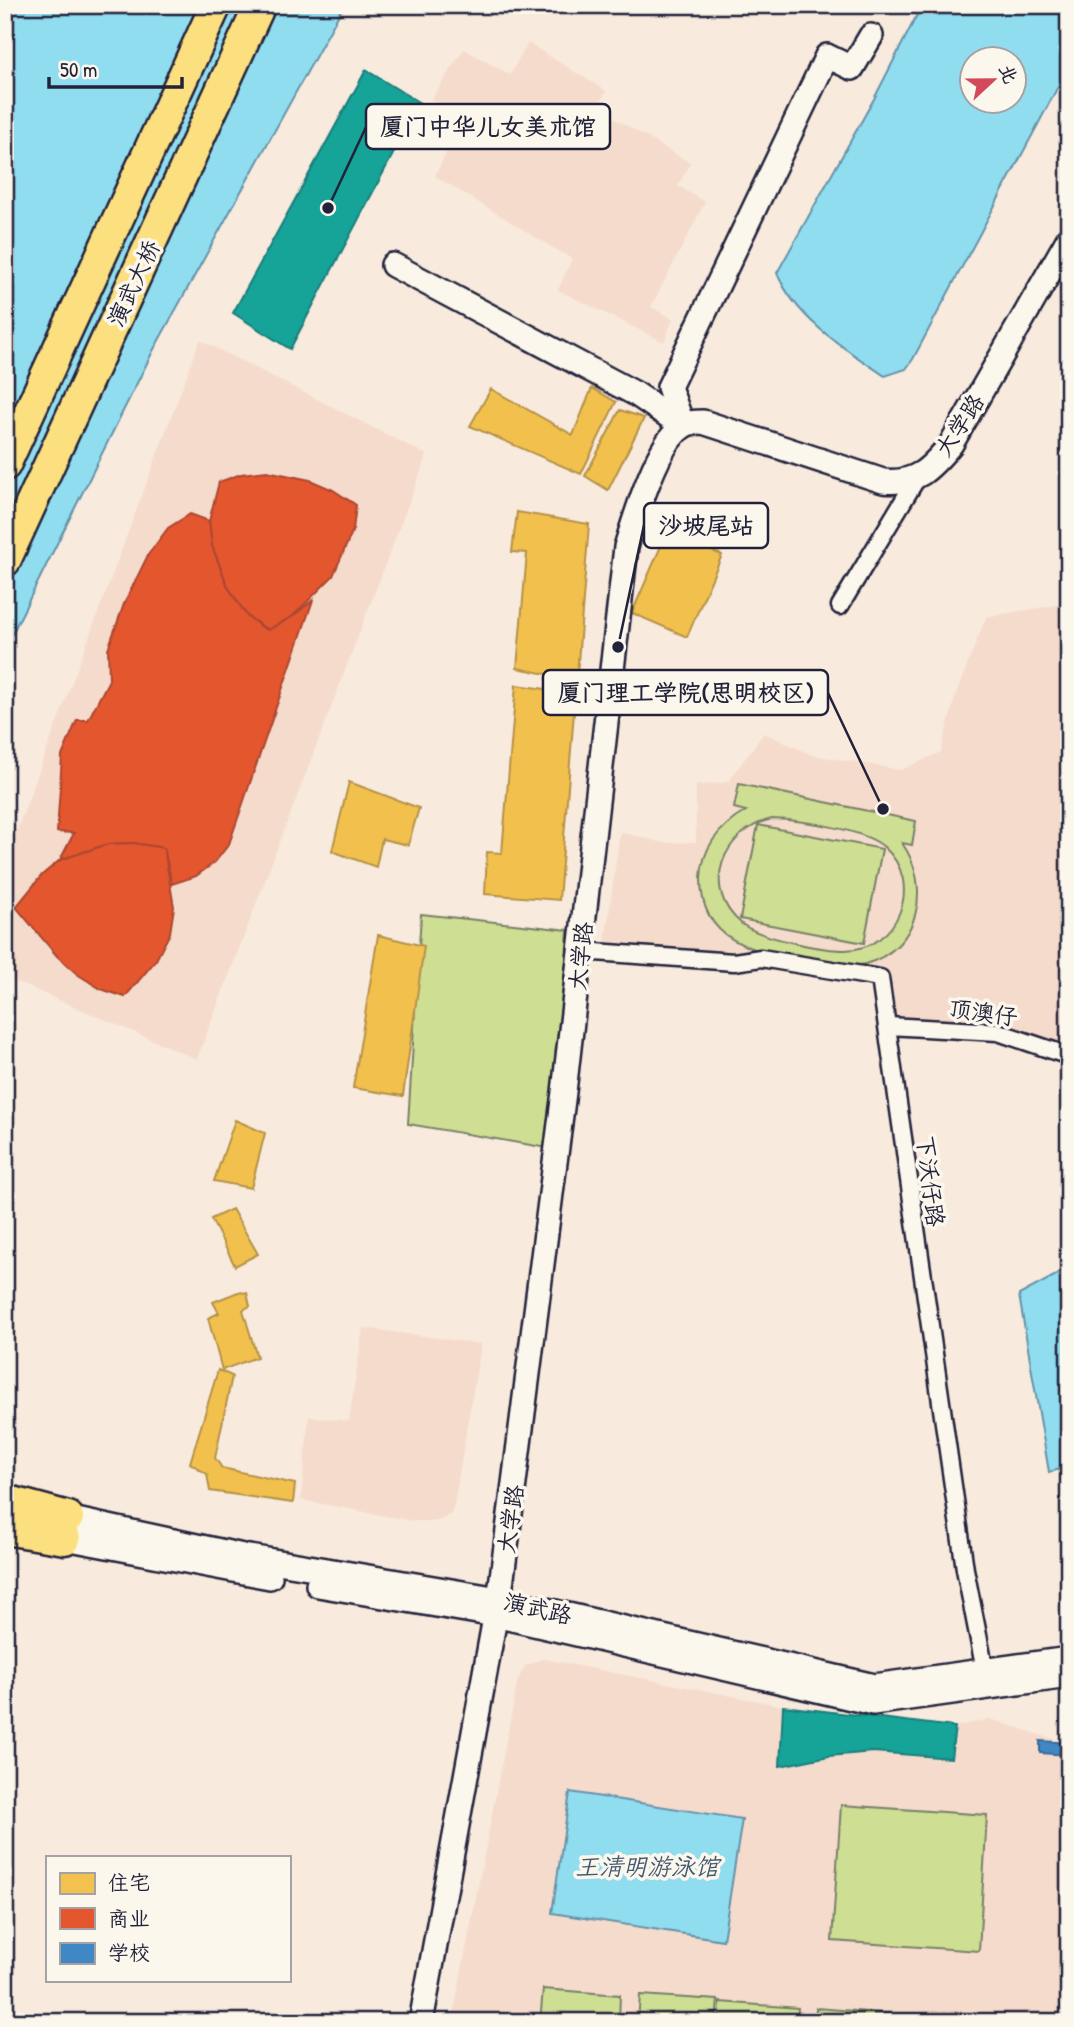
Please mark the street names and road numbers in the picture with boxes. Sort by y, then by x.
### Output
street label: 演武大桥 [100,235,166,331]
street label: 大学路 [927,388,991,462]
street label: 大学路 [561,920,599,992]
street label: 顶澳仔 [947,992,1019,1032]
street label: 下沃仔路 [910,1133,952,1229]
street label: 大学路 [490,1483,530,1555]
street label: 演武路 [501,1585,575,1631]

